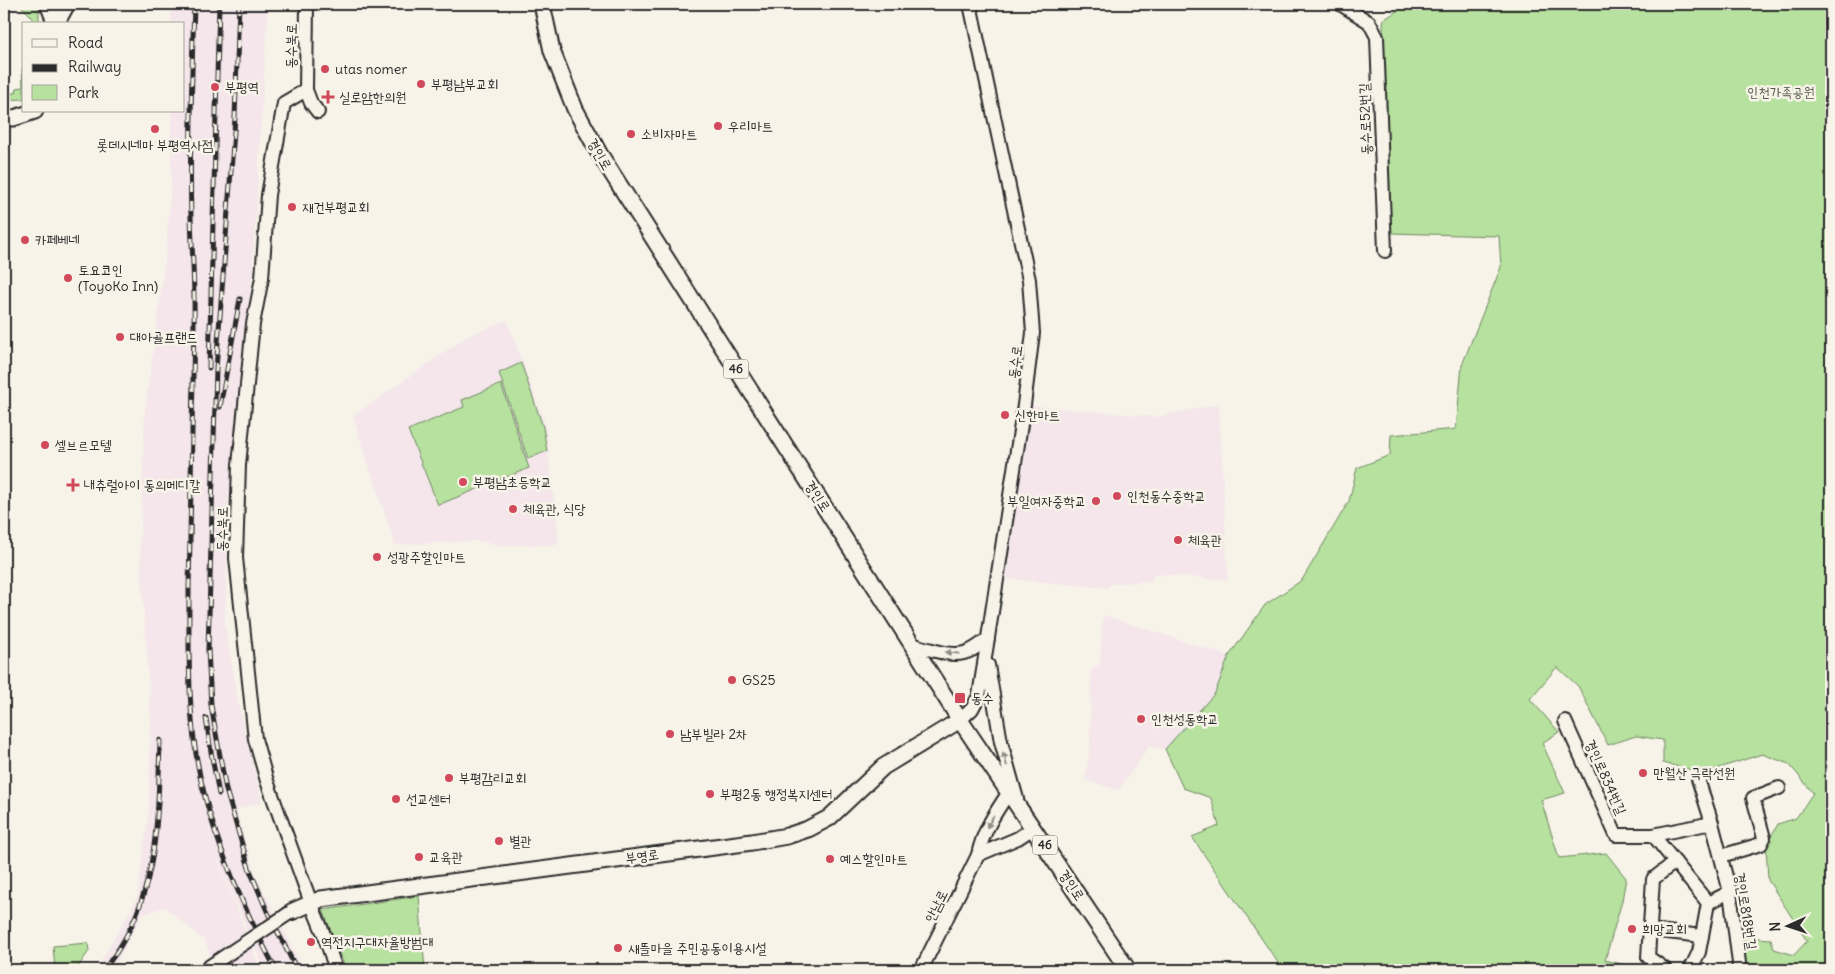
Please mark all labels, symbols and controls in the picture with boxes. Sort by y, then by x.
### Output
legend [22,22,185,112]
street label: 동수북로 [282,23,300,69]
text: Road [68,33,103,52]
text: Railway [68,57,122,76]
place label: utas nomer [335,60,407,78]
marker: utas nomer [319,63,331,75]
place label: 부평남부교회 [431,75,499,93]
place label: 부평역 [225,78,259,96]
marker: 부평남부교회 [415,78,427,90]
marker: 부평역 [209,81,221,93]
street label: 동수로52번길 [1355,82,1375,155]
text: Park [68,83,99,102]
park label: 인천가족공원 [1747,83,1815,101]
place label: 실로암한의원 [339,88,407,106]
marker: 실로암한의원 [321,90,335,104]
place label: 우리마트 [728,117,773,135]
marker: 우리마트 [712,120,724,132]
marker: 롯데시네마 부평역사점 [149,123,161,135]
place label: 소비자마트 [641,125,697,143]
marker: 소비자마트 [625,128,637,140]
street label: 경인로 [584,135,616,173]
place label: 롯데시네마 부평역사점 [97,136,213,154]
place label: 재건부평교회 [302,198,370,216]
marker: 재건부평교회 [286,201,298,213]
place label: 카페베네 [35,231,80,249]
marker: 카페베네 [19,234,31,246]
place label: 토요코인 (ToyoKo Inn) [78,261,158,295]
marker: 토요코인 (ToyoKo Inn) [62,272,74,284]
place label: 대아골프랜드 [130,328,198,346]
marker: 대아골프랜드 [114,331,126,343]
street label: 동수로 [1004,344,1026,380]
road number: 46 [724,359,748,378]
place label: 신한마트 [1015,406,1060,424]
marker: 신한마트 [999,409,1011,421]
place label: 셀브르모텔 [55,436,112,454]
marker: 셀브르모텔 [39,439,51,451]
place label: 부평남초등학교 [473,473,552,491]
place label: 내츄럴아이 동의메디칼 [84,476,201,494]
marker: 부평남초등학교 [457,476,469,488]
street label: 경인로 [801,477,835,515]
marker: 내츄럴아이 동의메디칼 [66,478,80,492]
place label: 인천동수중학교 [1127,487,1206,505]
marker: 인천동수중학교 [1111,490,1123,502]
place label: 부일여자중학교 [1007,492,1086,510]
marker: 부일여자중학교 [1090,495,1102,507]
place label: 체육관, 식당 [523,500,586,518]
marker: 체육관, 식당 [507,503,519,515]
street label: 동수북로 [213,506,231,552]
place label: 체육관 [1188,531,1222,549]
marker: 체육관 [1172,534,1184,546]
place label: 성광주할인마트 [387,548,466,566]
marker: 성광주할인마트 [371,551,383,563]
one-way arrow [944,649,960,657]
place label: GS25 [742,671,776,689]
marker: GS25 [726,674,738,686]
place label: 동수 [971,689,994,707]
marker: 동수 [953,691,967,705]
place label: 인천성동학교 [1151,710,1219,728]
marker: 인천성동학교 [1135,713,1147,725]
place label: 남부빌라 2차 [680,725,747,743]
marker: 남부빌라 2차 [664,728,676,740]
street label: 경인로834번길 [1581,737,1631,818]
one-way arrow [1001,752,1009,767]
place label: 만월산 극락선원 [1653,764,1735,782]
marker: 만월산 극락선원 [1637,767,1649,779]
place label: 부평감리교회 [459,769,527,787]
marker: 부평감리교회 [443,772,455,784]
place label: 부평2동 행정복지센터 [720,785,832,803]
marker: 부평2동 행정복지센터 [704,788,716,800]
place label: 선교센터 [406,790,451,808]
marker: 선교센터 [390,793,402,805]
one-way arrow [986,815,994,829]
place label: 별관 [509,832,532,850]
marker: 별관 [493,835,505,847]
road number: 46 [1032,836,1058,854]
street label: 부영로 [624,845,660,867]
place label: 교육관 [429,848,463,866]
place label: 예스할인마트 [840,850,908,868]
marker: 교육관 [413,851,425,863]
marker: 예스할인마트 [824,853,836,865]
street label: 경인로 [1055,866,1089,904]
street label: 경인로818번길 [1731,871,1761,952]
street label: 안남로 [921,887,951,925]
north arrow [1762,902,1812,952]
place label: 희망교회 [1642,920,1687,938]
text: N [1766,921,1784,932]
marker: 희망교회 [1626,923,1638,935]
place label: 역전지구대자율방범대 [321,933,434,951]
marker: 역전지구대자율방범대 [305,936,317,948]
place label: 새뜰마을 주민공동이용시설 [628,939,767,957]
marker: 새뜰마을 주민공동이용시설 [612,942,624,954]

